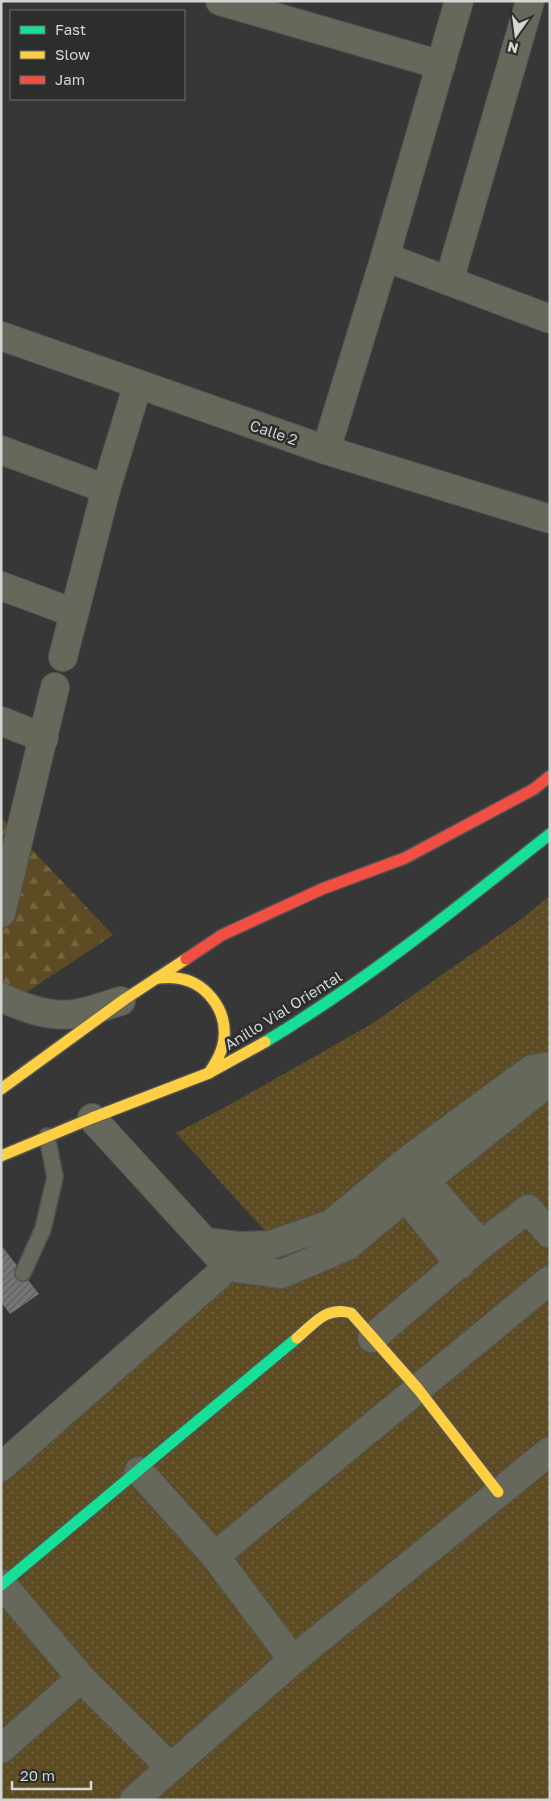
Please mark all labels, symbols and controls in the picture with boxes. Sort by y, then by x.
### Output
legend [10,10,185,100]
north arrow [491,10,541,60]
text: Fast [55,20,86,38]
text: N [506,39,520,58]
text: Slow [55,45,90,63]
text: Jam [55,70,85,88]
street label: Calle 2 [248,415,300,449]
street label: Anillo Vial Oriental [221,967,345,1053]
scale bar [12,1758,91,1790]
text: 20 m [20,1766,55,1784]

